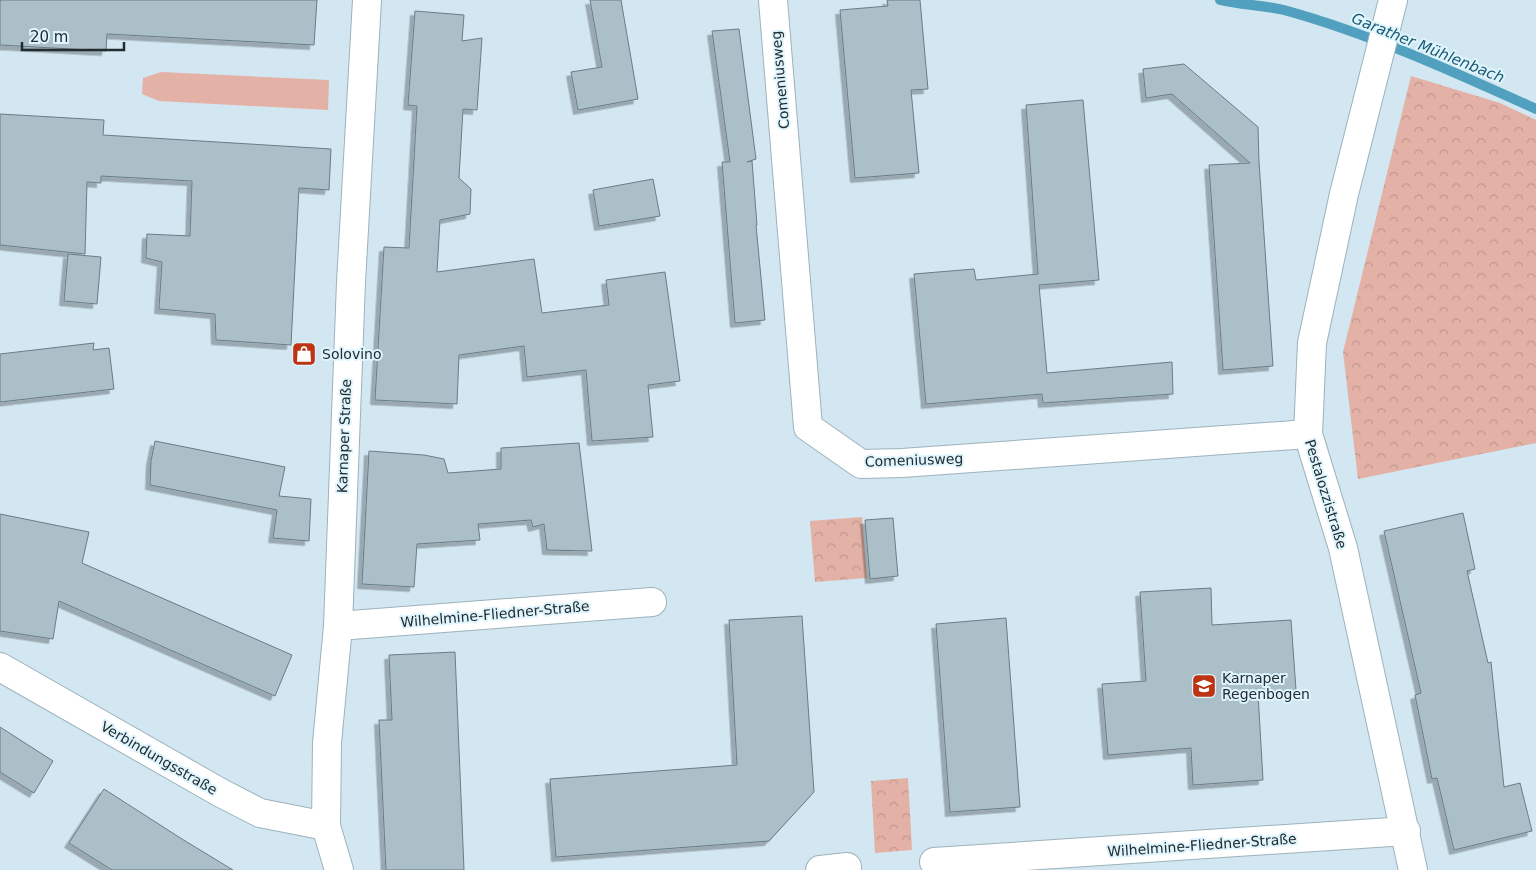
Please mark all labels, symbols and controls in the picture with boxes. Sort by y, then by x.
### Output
water label: Garather Mühlenbach [1349,9,1507,87]
scale bar [22,20,125,52]
text: 20 m [30,28,68,46]
street label: Comeniusweg [768,30,792,130]
shop icon: Solovino [291,341,317,367]
place label: Solovino [322,346,382,362]
street label: Karnaper Straße [334,379,354,493]
street label: Pestalozzistraße [1302,437,1350,551]
street label: Comeniusweg [865,450,963,470]
street label: Wilhelmine-Fliedner-Straße [400,598,590,630]
place label: Karnaper Regenbogen [1222,670,1310,702]
school or university icon: Karnaper Regenbogen [1191,673,1217,699]
street label: Verbindungsstraße [98,718,220,798]
street label: Wilhelmine-Fliedner-Straße [1107,830,1297,860]

